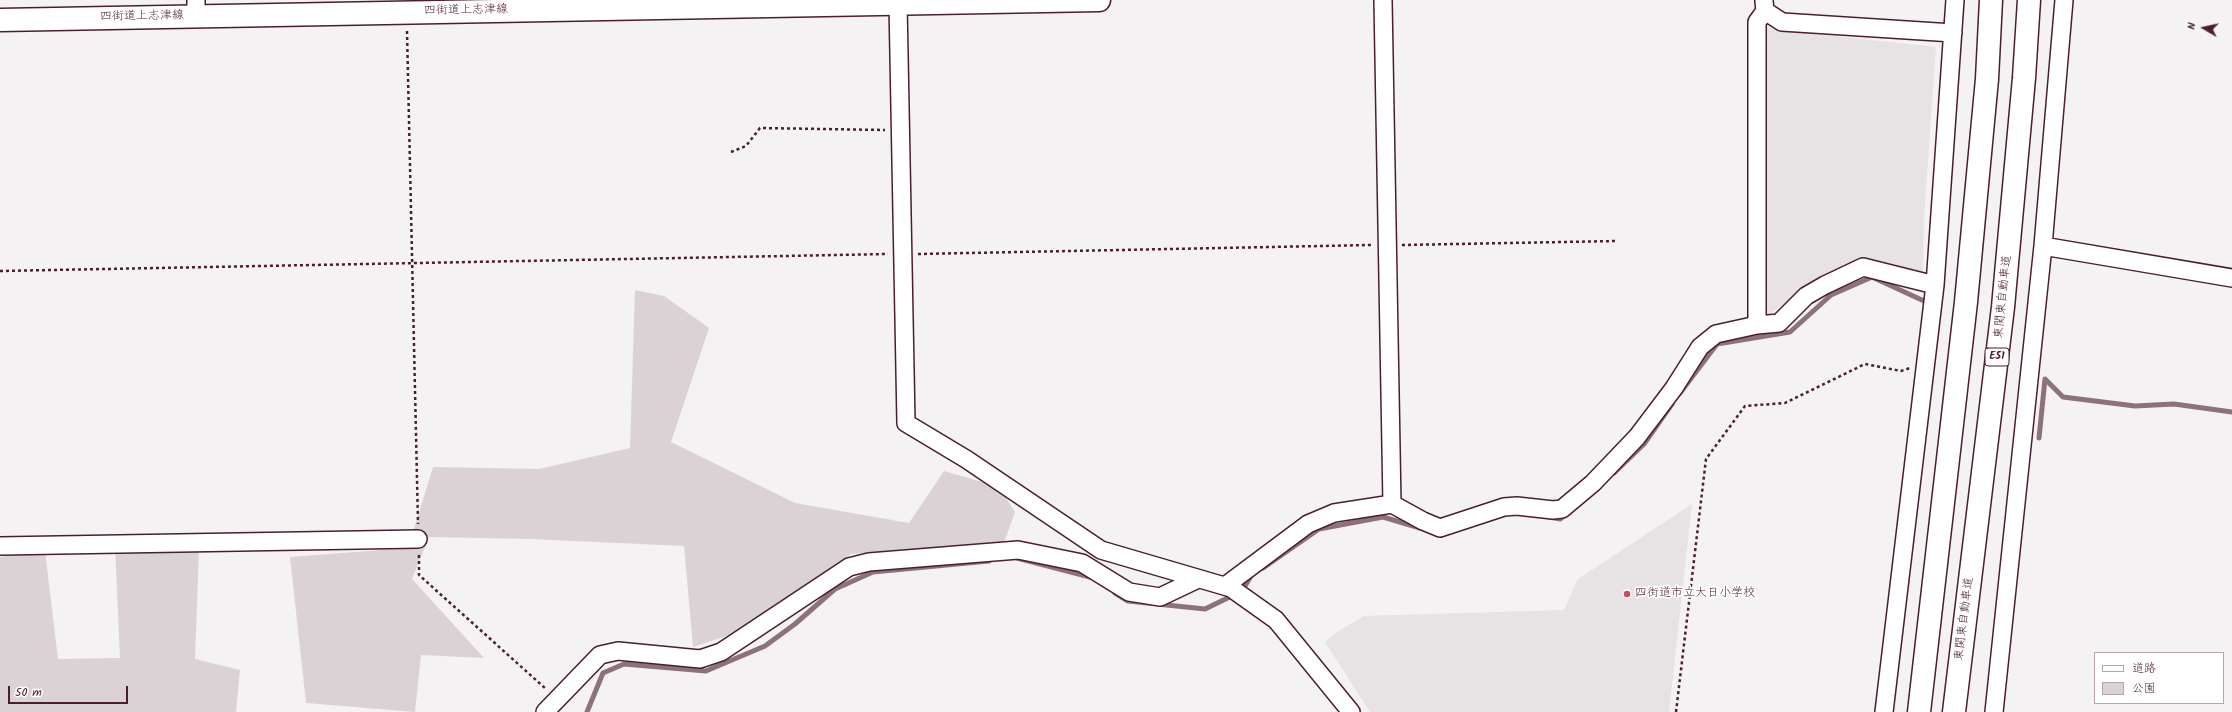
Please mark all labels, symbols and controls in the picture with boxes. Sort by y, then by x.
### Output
street label: 四街道上志津線 [424,3,508,19]
north arrow [2184,8,2224,48]
street label: 四街道上志津線 [100,9,184,25]
text: N [2183,21,2202,31]
street label: 東関東自動車道 [1992,254,2016,340]
road number: E51 [1985,348,2009,366]
street label: 東関東自動車道 [1953,576,1977,662]
place label: 四街道市立大日小学校 [1635,587,1755,601]
marker: 四街道市立大日小学校 [1622,589,1632,599]
legend [2094,652,2224,704]
text: 道路 [2132,659,2156,678]
scale bar [10,678,130,704]
text: 公園 [2132,679,2156,698]
text: 50 m [15,683,42,702]

